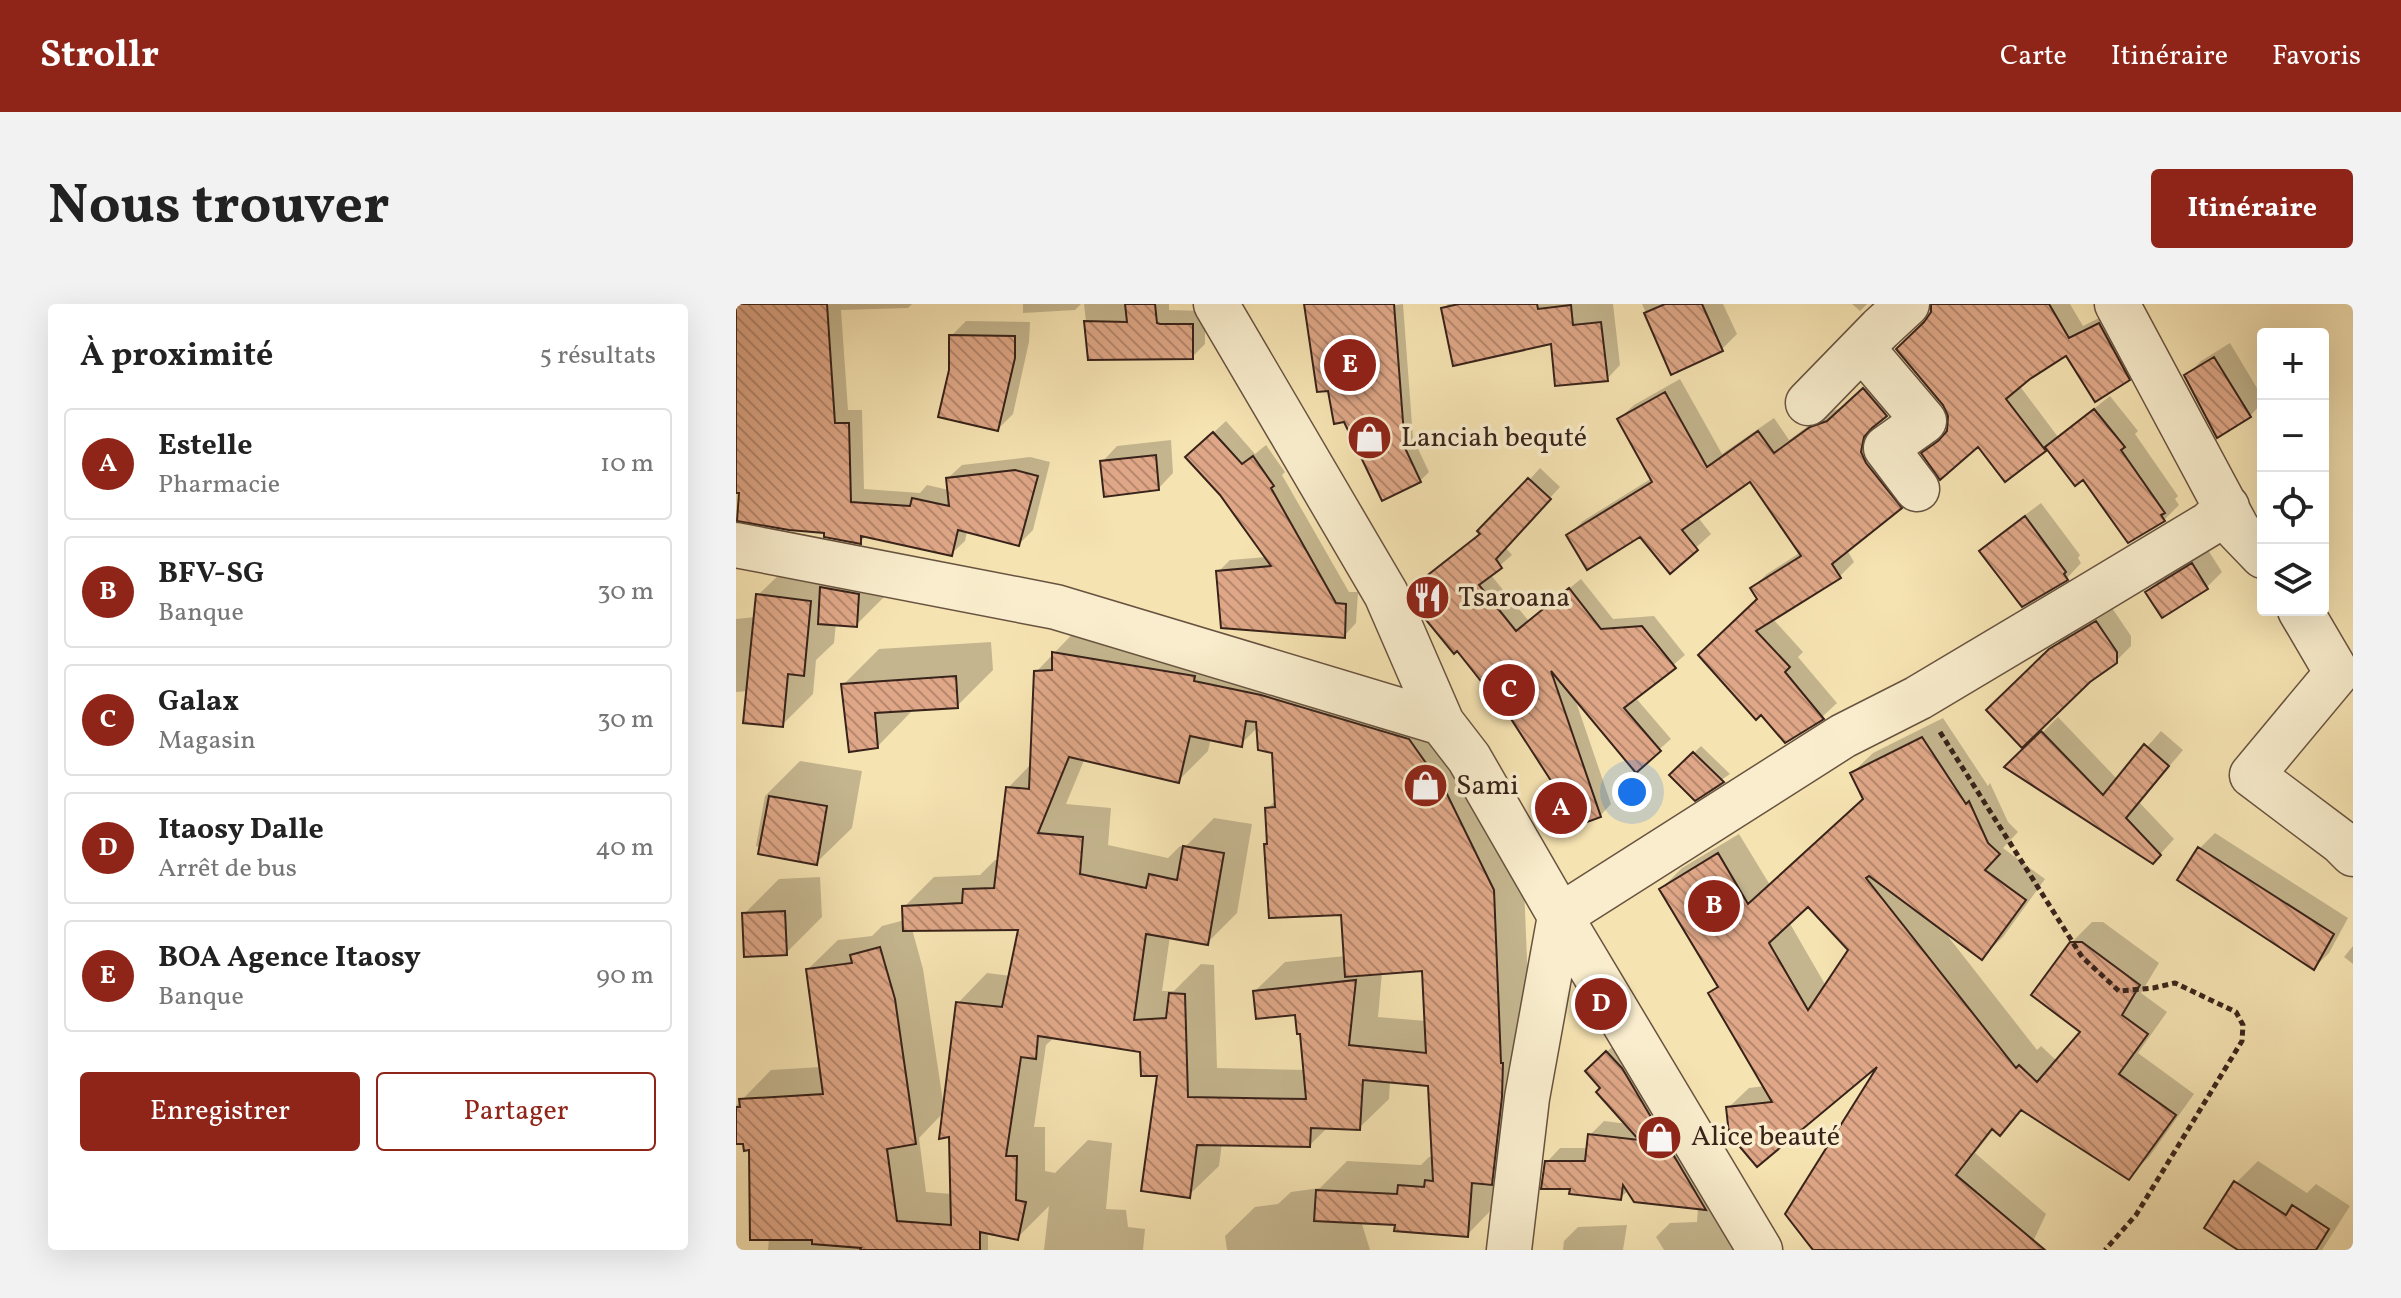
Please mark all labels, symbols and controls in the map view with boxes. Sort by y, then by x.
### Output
text: Strollr [40,30,159,83]
text: Carte [2000,37,2067,76]
text: Itinéraire [2111,37,2228,76]
text: Favoris [2272,37,2361,76]
text: Nous trouver [48,169,390,247]
button: Itinéraire [2151,169,2353,248]
map controls [2257,328,2329,616]
button: + [2257,328,2329,400]
text: À proximité [80,333,273,380]
pin: E [1324,335,1376,395]
text: 5 résultats [540,338,656,374]
button: − [2257,400,2329,472]
shop icon: Lanciah bequté [1346,414,1394,462]
place label: Lanciah bequté [1401,419,1587,458]
text: Estelle [158,425,253,467]
text: A [99,446,117,482]
text: 10 m [600,446,654,482]
text: Pharmacie [158,467,280,503]
button: locate [2257,472,2329,544]
button: layers [2257,544,2329,616]
text: BFV-SG [158,553,264,595]
text: B [99,574,117,610]
text: 30 m [597,574,654,610]
restaurant icon: Tsaroana [1403,574,1451,622]
place label: Tsaroana [1458,579,1570,618]
text: Banque [158,595,244,631]
pin: C [1483,660,1535,720]
text: Galax [158,681,239,723]
text: C [100,702,116,738]
text: 30 m [597,702,654,738]
text: Magasin [158,723,256,759]
shop icon: Sami [1401,762,1449,810]
place label: Sami [1456,767,1519,806]
your location [1612,772,1652,812]
pin: A [1535,778,1587,838]
text: Itaosy Dalle [158,809,324,851]
text: D [98,830,118,866]
text: 40 m [595,830,654,866]
text: Arrêt de bus [158,851,297,887]
pin: B [1688,876,1740,936]
text: BOA Agence Itaosy [158,937,421,979]
text: E [100,958,116,994]
text: 90 m [596,958,654,994]
pin: D [1575,974,1627,1034]
text: Banque [158,979,244,1015]
button: Enregistrer [80,1072,360,1151]
button: Partager [376,1072,656,1151]
shop icon: Alice beauté [1636,1113,1684,1161]
place label: Alice beauté [1691,1118,1840,1157]

